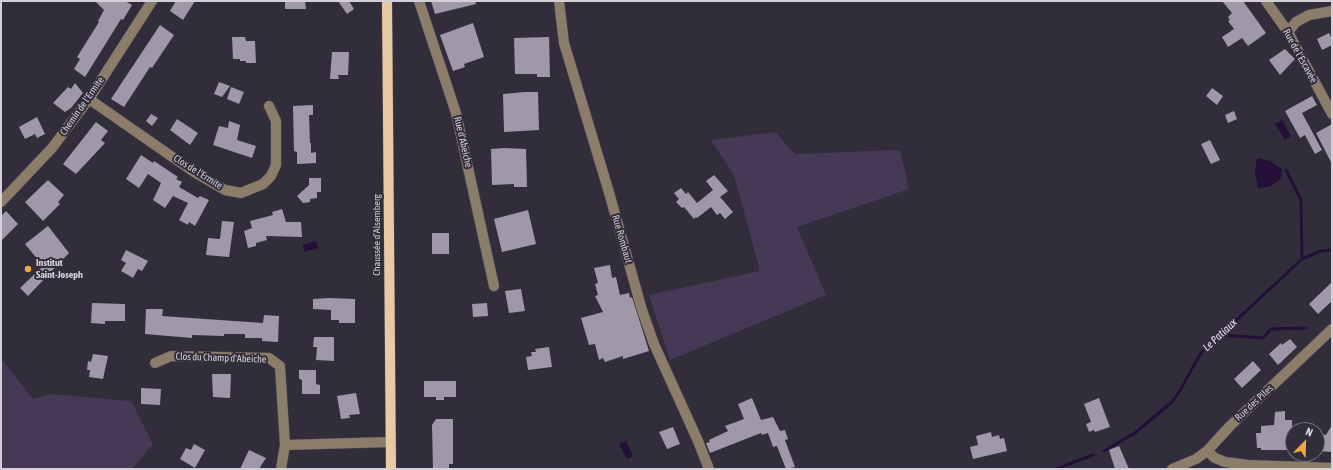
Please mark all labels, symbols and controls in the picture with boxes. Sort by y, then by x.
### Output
street label: Rue de l'Escavée [1280,27,1320,85]
street label: Chemin de l'Ermite [57,74,107,138]
street label: Rue d'Abeiche [451,115,475,169]
street label: Clos de l'Ermite [171,152,225,192]
street label: Chaussée d'Alsemberg [371,194,383,276]
street label: Rue Rombaut [609,213,635,265]
place label: Institut Saint-Joseph [36,257,83,280]
marker: Institut Saint-Joseph [23,264,33,274]
water label: Le Patiaux [1200,316,1240,354]
street label: Clos du Champ d'Abeiche [175,350,267,366]
street label: Rue des Piles [1233,382,1275,424]
north arrow [1285,422,1325,462]
text: N [1304,425,1315,439]

